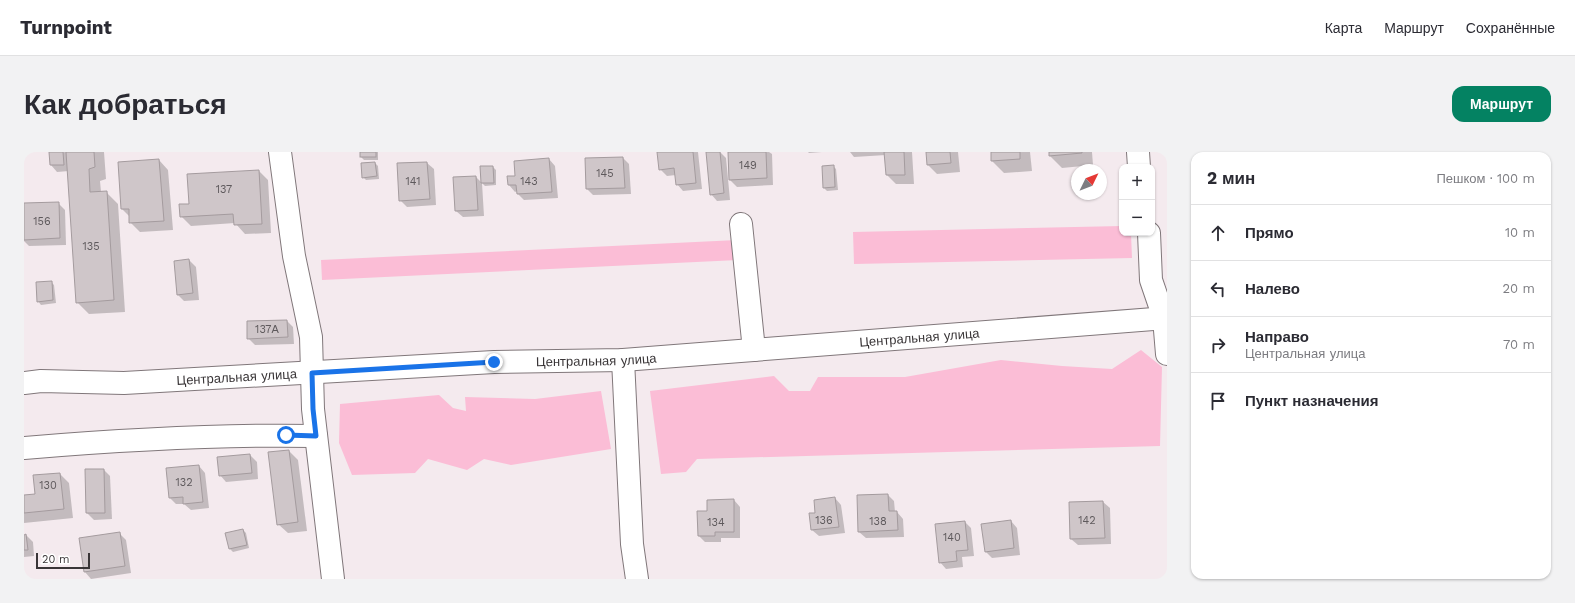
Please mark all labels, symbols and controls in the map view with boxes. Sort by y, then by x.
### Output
text: Turnpoint [20,16,112,39]
text: Карта [1325,20,1362,36]
text: Маршрут [1384,20,1444,36]
text: Сохранённые [1466,20,1555,36]
button: Маршрут [1452,86,1551,122]
text: Как добраться [24,88,227,121]
house number: 149 [739,159,757,172]
north arrow [1071,164,1107,200]
map controls [1119,164,1155,236]
button: + [1119,164,1155,200]
house number: 145 [596,167,614,180]
text: 2 мин [1207,168,1255,188]
text: Пешком · 100 m [1436,171,1535,186]
house number: 141 [405,175,421,188]
house number: 143 [520,175,538,188]
house number: 137 [216,183,232,196]
button: − [1119,200,1155,236]
house number: 156 [33,215,51,228]
icon: ahead [1207,222,1229,244]
text: Прямо [1245,224,1294,242]
text: 10 m [1505,225,1535,240]
house number: 135 [82,240,100,253]
icon: left [1207,278,1229,300]
text: Налево [1245,280,1300,298]
text: 20 m [1503,281,1535,296]
house number: 137А [255,323,280,336]
street label: Центральная улица [859,325,981,350]
text: Направо [1245,328,1309,346]
icon: right [1207,334,1229,356]
text: 70 m [1503,337,1535,352]
text: Центральная улица [1245,346,1365,361]
street label: Центральная улица [536,350,658,369]
route end [485,353,503,371]
street label: Центральная улица [176,366,298,388]
icon: arrive [1207,390,1229,412]
text: Пункт назначения [1245,392,1378,410]
route start [277,426,295,444]
house number: 132 [175,476,193,489]
house number: 130 [39,479,57,492]
house number: 136 [815,514,833,527]
house number: 142 [1078,514,1096,527]
house number: 138 [869,515,887,528]
house number: 134 [707,516,725,529]
house number: 140 [943,531,961,544]
scale bar [36,551,90,570]
text: 20 m [42,553,70,566]

